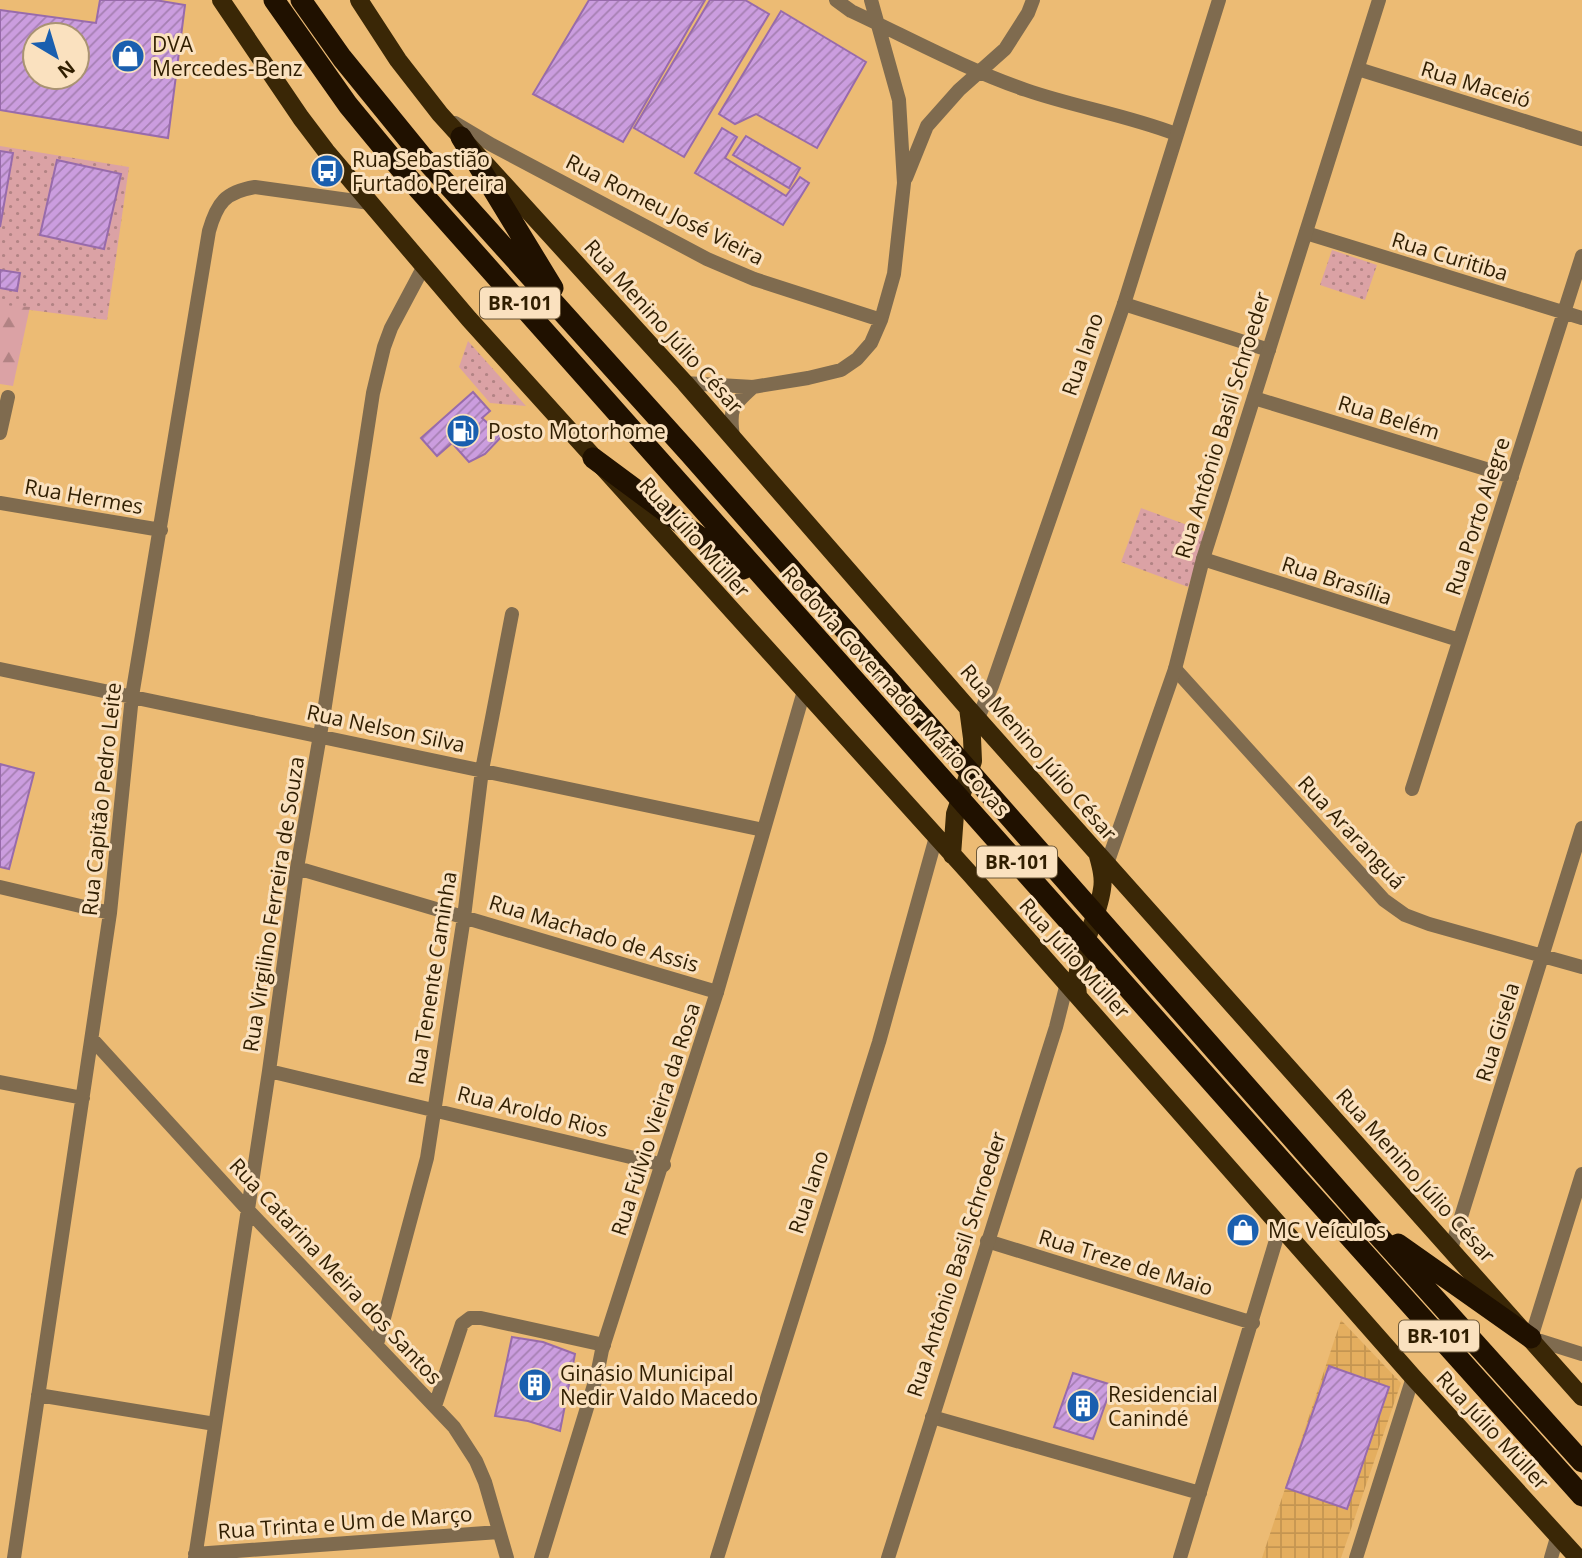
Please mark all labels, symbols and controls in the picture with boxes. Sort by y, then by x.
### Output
north arrow [21,21,91,91]
place label: DVA Mercedes-Benz [152,30,303,82]
shop icon: DVA Mercedes-Benz [109,37,147,75]
text: N [52,54,81,84]
street label: Rua Maceió [1418,54,1534,114]
place label: Rua Sebastião Furtado Pereira [352,145,505,197]
street label: Rua Romeu José Vieira [561,147,769,271]
bus stop icon: Rua Sebastião Furtado Pereira [308,152,346,190]
street label: Rua Curitiba [1388,225,1512,287]
street label: Rua Menino Júlio César [578,233,750,419]
road number: BR-101 [480,288,560,318]
street label: Rua Antônio Basil Schroeder [1168,288,1276,562]
street label: Rua Iano [1055,309,1109,399]
street label: Rua Belém [1335,388,1443,446]
fuel station icon: Posto Motorhome [444,412,482,450]
place label: Posto Motorhome [488,417,666,445]
street label: Rua Porto Alegre [1438,433,1516,599]
street label: Rua Júlio Müller [633,471,757,603]
street label: Rua Hermes [22,472,146,520]
street label: Rua Brasília [1278,549,1396,611]
street label: Rodovia Governador Mário Covas [776,560,1016,822]
street label: Rua Menino Júlio César [955,658,1124,847]
street label: Rua Capitão Pedro Leite [75,681,127,917]
street label: Rua Nelson Silva [304,698,468,758]
street label: Rua Virgilino Ferreira de Souza [236,754,310,1054]
street label: Rua Araranguá [1292,769,1412,895]
road number: BR-101 [977,846,1057,877]
street label: Rua Tenente Caminha [401,869,463,1087]
street label: Rua Machado de Assis [486,888,702,978]
street label: Rua Júlio Müller [1013,892,1137,1024]
street label: Rua Gisela [1469,979,1525,1085]
street label: Rua Fúlvio Vieira da Rosa [604,999,706,1239]
street label: Rua Aroldo Rios [455,1079,611,1143]
street label: Rua Menino Júlio César [1330,1082,1502,1268]
street label: Rua Antônio Basil Schroeder [900,1127,1012,1400]
street label: Rua Iano [781,1147,835,1237]
street label: Rua Catarina Meira dos Santos [224,1152,448,1390]
shop icon: MC Veículos [1224,1211,1262,1249]
place label: MC Veículos [1268,1216,1386,1244]
street label: Rua Treze de Maio [1036,1222,1216,1302]
road number: BR-101 [1399,1320,1479,1352]
place label: Ginásio Municipal Nedir Valdo Macedo [560,1359,758,1411]
street label: Rua Júlio Müller [1431,1365,1556,1496]
building icon: Ginásio Municipal Nedir Valdo Macedo [516,1366,554,1404]
place label: Residencial Canindé [1108,1380,1218,1432]
building icon: Residencial Canindé [1064,1387,1102,1425]
street label: Rua Trinta e Um de Março [217,1499,473,1545]

